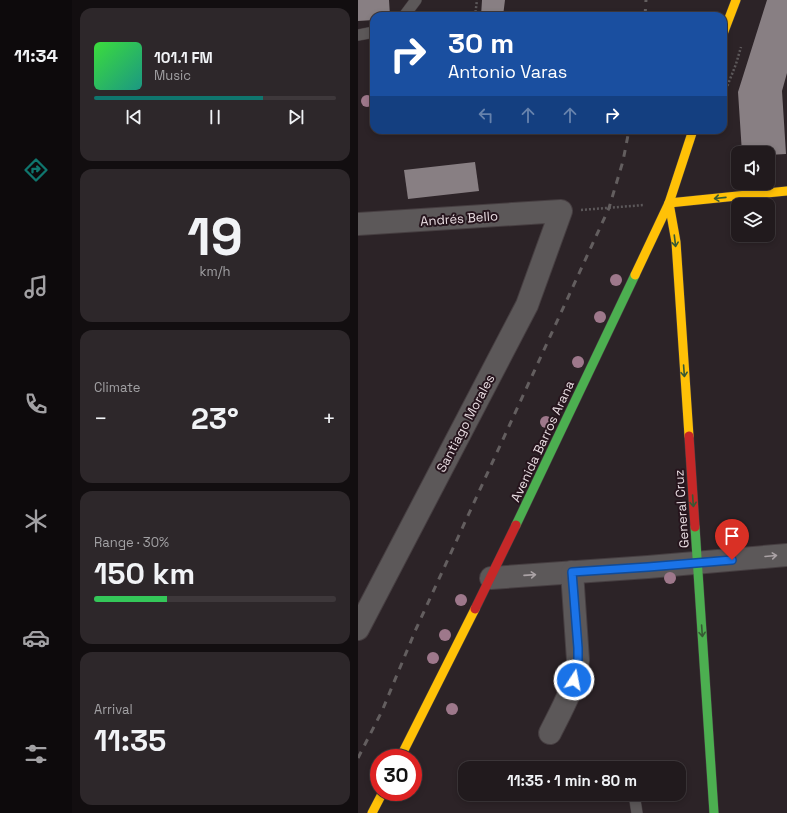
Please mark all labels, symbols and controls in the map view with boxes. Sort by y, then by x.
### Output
text: 30 m [448,25,514,61]
icon: right [382,28,434,80]
text: 11:34 [14,44,58,67]
text: 101.1 FM [154,48,213,67]
text: Antonio Varas [448,60,567,83]
text: Music [154,67,191,84]
icon: left [475,104,497,126]
icon: ahead [517,104,539,126]
icon: ahead [559,104,581,126]
icon: right [601,104,623,126]
icon: previous [123,106,145,128]
icon: pause [204,106,226,128]
icon: next [285,106,307,128]
map controls [731,146,775,242]
button: sound [731,146,775,190]
icon: directions [22,156,50,184]
one-way arrow [714,194,727,202]
button: layers [731,198,775,242]
text: 19 [187,204,243,270]
street label: Andrés Bello [420,207,498,230]
one-way arrow [672,235,679,248]
text: km/h [200,263,230,280]
icon: music [22,273,50,301]
one-way arrow [681,364,688,377]
street label: Santiago Morales [432,371,499,475]
street label: Avenida Barros Arana [507,377,578,505]
text: Climate [94,379,140,396]
icon: phone [22,390,50,418]
text: 23° [191,399,239,438]
text: − [94,404,108,432]
text: + [322,404,336,432]
street label: General Cruz [670,469,693,549]
one-way arrow [689,494,697,507]
icon: climate [22,507,50,535]
pin [715,519,749,560]
icon: arrive [721,525,743,547]
text: Range · 30% [94,534,169,551]
one-way arrow [764,553,777,560]
text: 150 km [94,554,195,593]
one-way arrow [523,572,536,579]
icon: car [22,624,50,652]
one-way arrow [698,624,705,637]
position arrow [553,659,595,701]
text: Arrival [94,701,133,718]
text: 11:35 [94,721,166,760]
icon: filters [22,740,50,768]
speed limit sign: 30 [370,749,422,801]
text: 11:35 · 1 min · 80 m [507,771,637,790]

